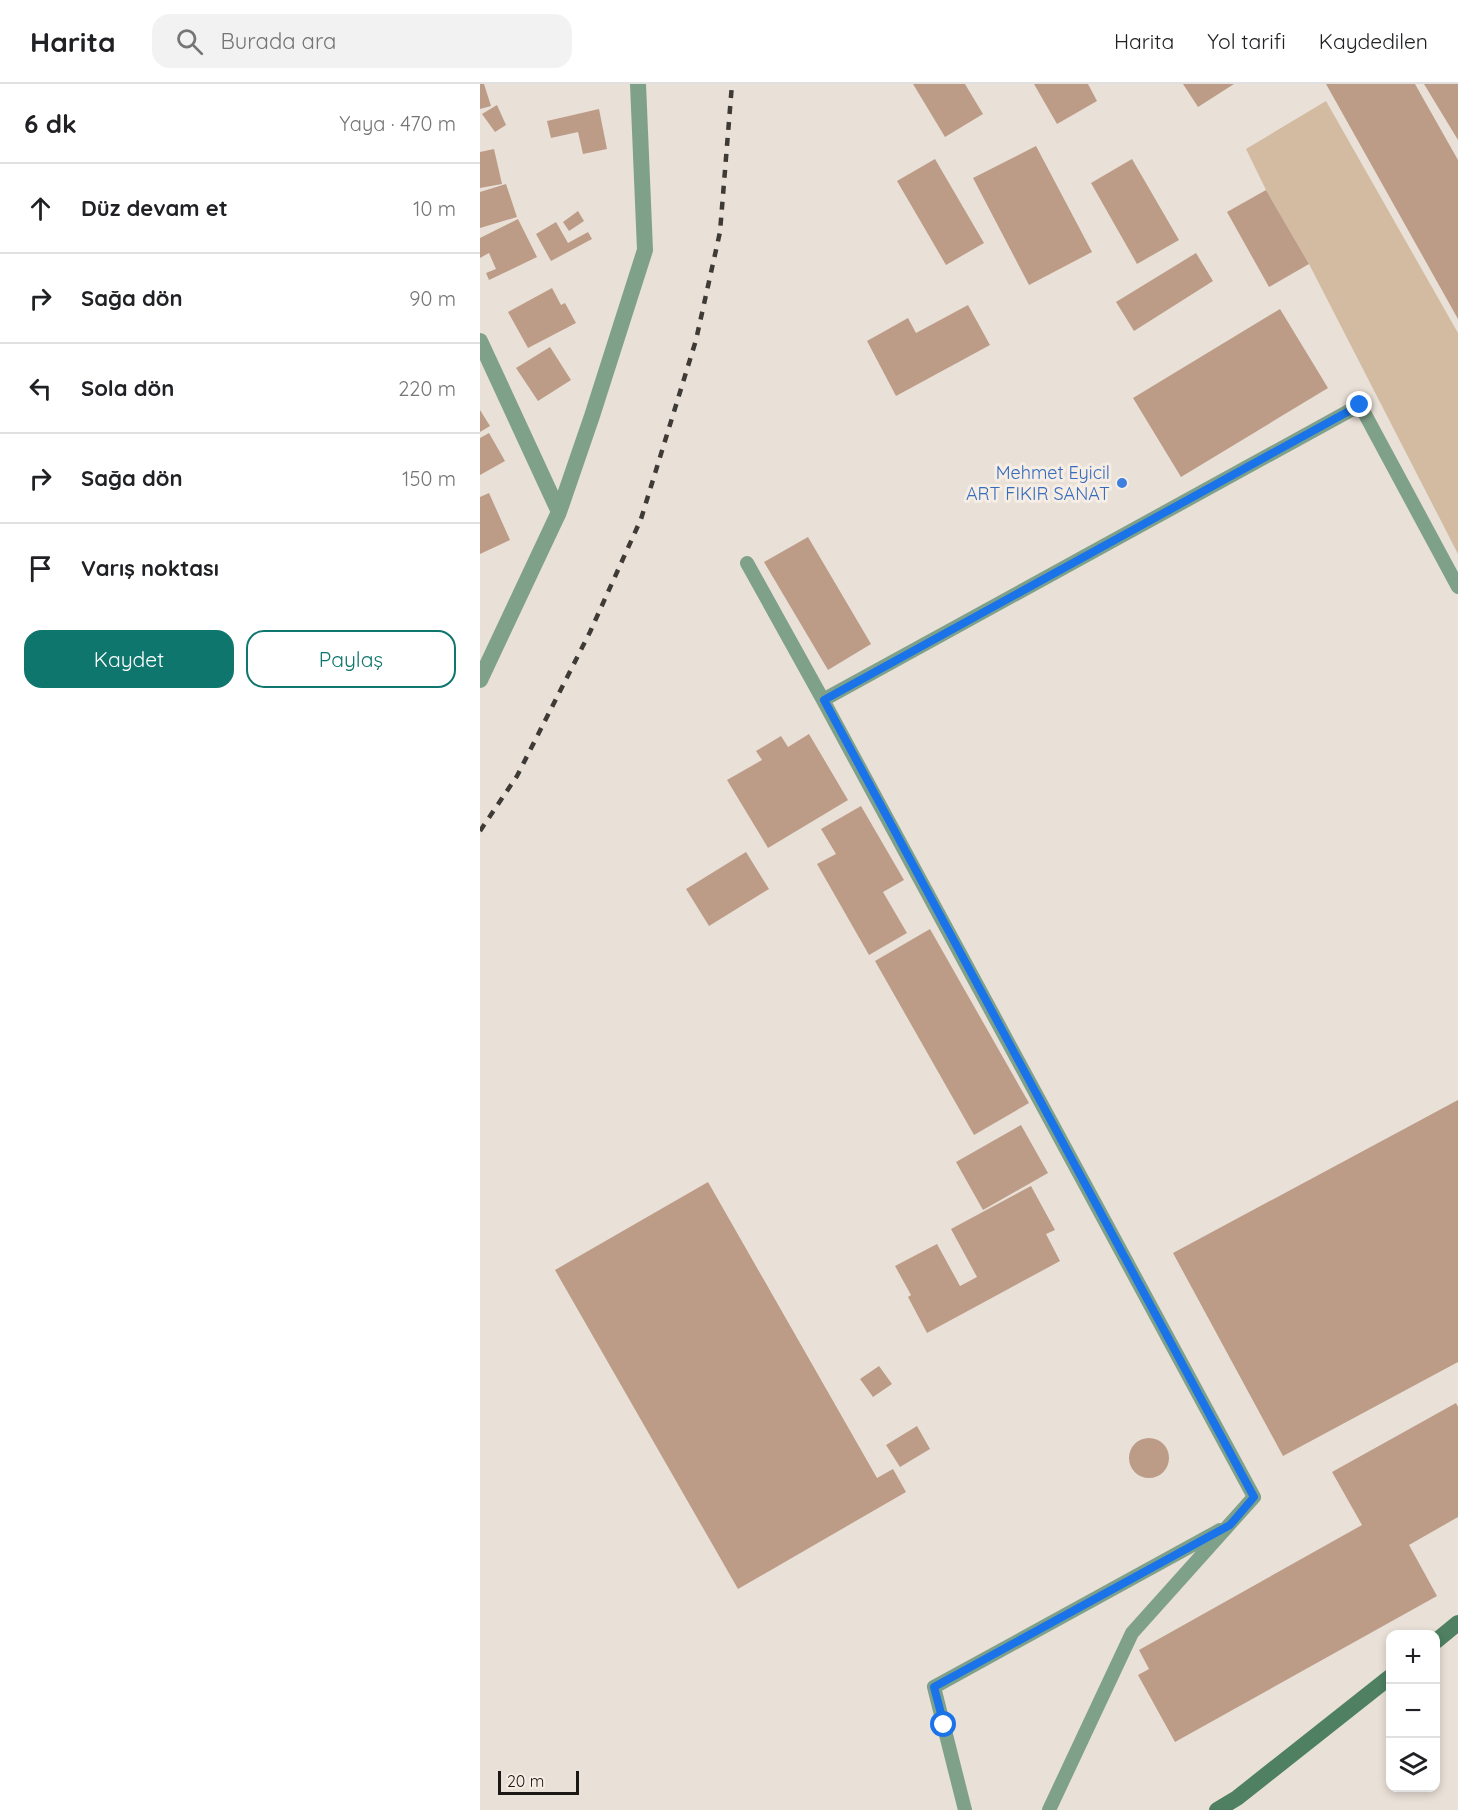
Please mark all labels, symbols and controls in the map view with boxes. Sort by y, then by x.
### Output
search box [152,14,572,68]
text: Harita [30,24,116,59]
icon: search [173,25,206,58]
text: Burada ara [221,27,336,55]
text: Harita [1114,28,1174,54]
text: Yol tarifi [1207,28,1286,54]
text: Kaydedilen [1319,28,1428,54]
text: 6 dk [24,107,77,140]
text: Yaya · 470 m [339,111,456,136]
icon: ahead [24,192,57,225]
text: Düz devam et [81,194,228,222]
text: 10 m [413,196,456,221]
icon: right [24,282,57,315]
text: Sağa dön [81,284,183,312]
text: 90 m [409,286,456,311]
icon: left [24,372,57,405]
text: Sola dön [81,374,174,402]
text: 220 m [398,376,456,401]
route end [1346,391,1372,417]
place label: Mehmet Eyicil ART FIKIR SANAT [966,461,1110,505]
icon: right [24,462,57,495]
text: Sağa dön [81,464,183,492]
text: 150 m [402,466,456,491]
marker: Mehmet Eyicil ART FIKIR SANAT [1115,476,1129,490]
icon: arrive [24,552,57,585]
text: Varış noktası [81,554,219,582]
button: Kaydet [24,630,234,688]
button: Paylaş [246,630,456,688]
map controls [1386,1630,1440,1792]
button: + [1386,1630,1440,1684]
button: − [1386,1684,1440,1738]
route start [930,1711,956,1737]
button: layers [1386,1738,1440,1792]
scale bar [498,1768,579,1796]
text: 20 m [507,1771,544,1791]

